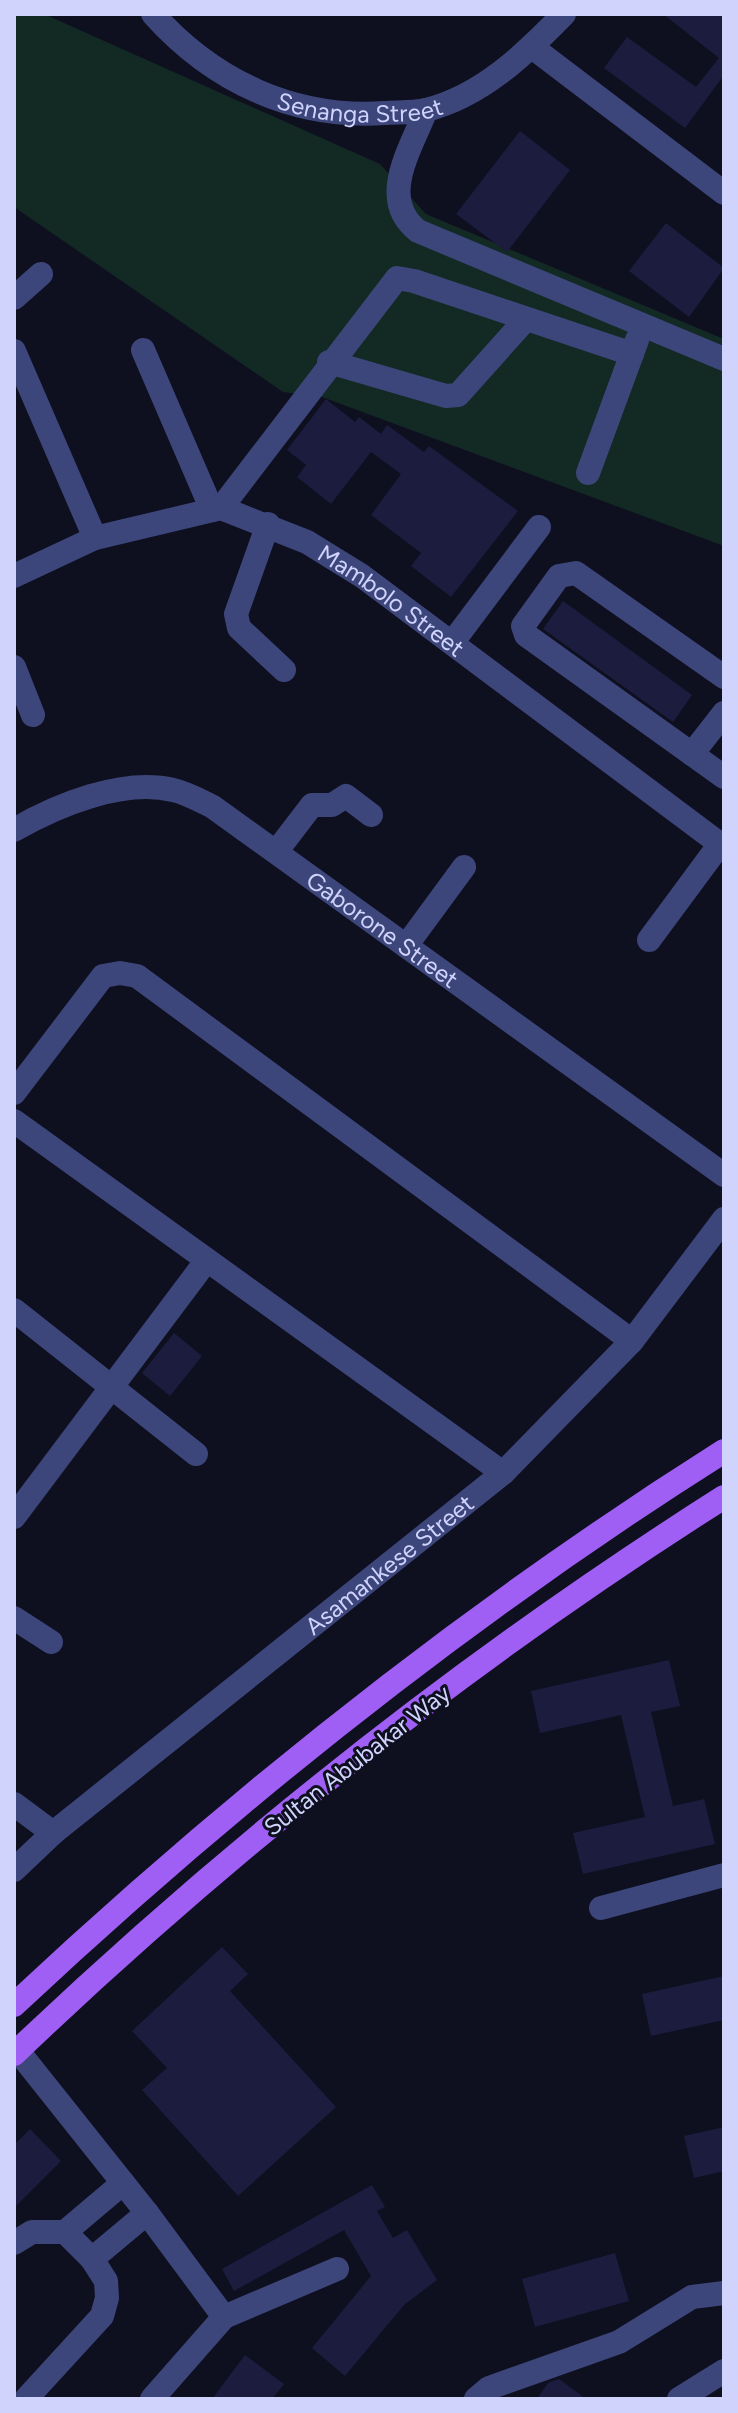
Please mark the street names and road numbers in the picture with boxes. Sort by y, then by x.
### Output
street label: Senanga Street [274,85,446,128]
street label: Mambolo Street [313,538,470,662]
street label: Gaborone Street [301,865,464,994]
street label: Asamankese Street [299,1488,479,1640]
street label: Sultan Abubakar Way [258,1678,456,1842]

